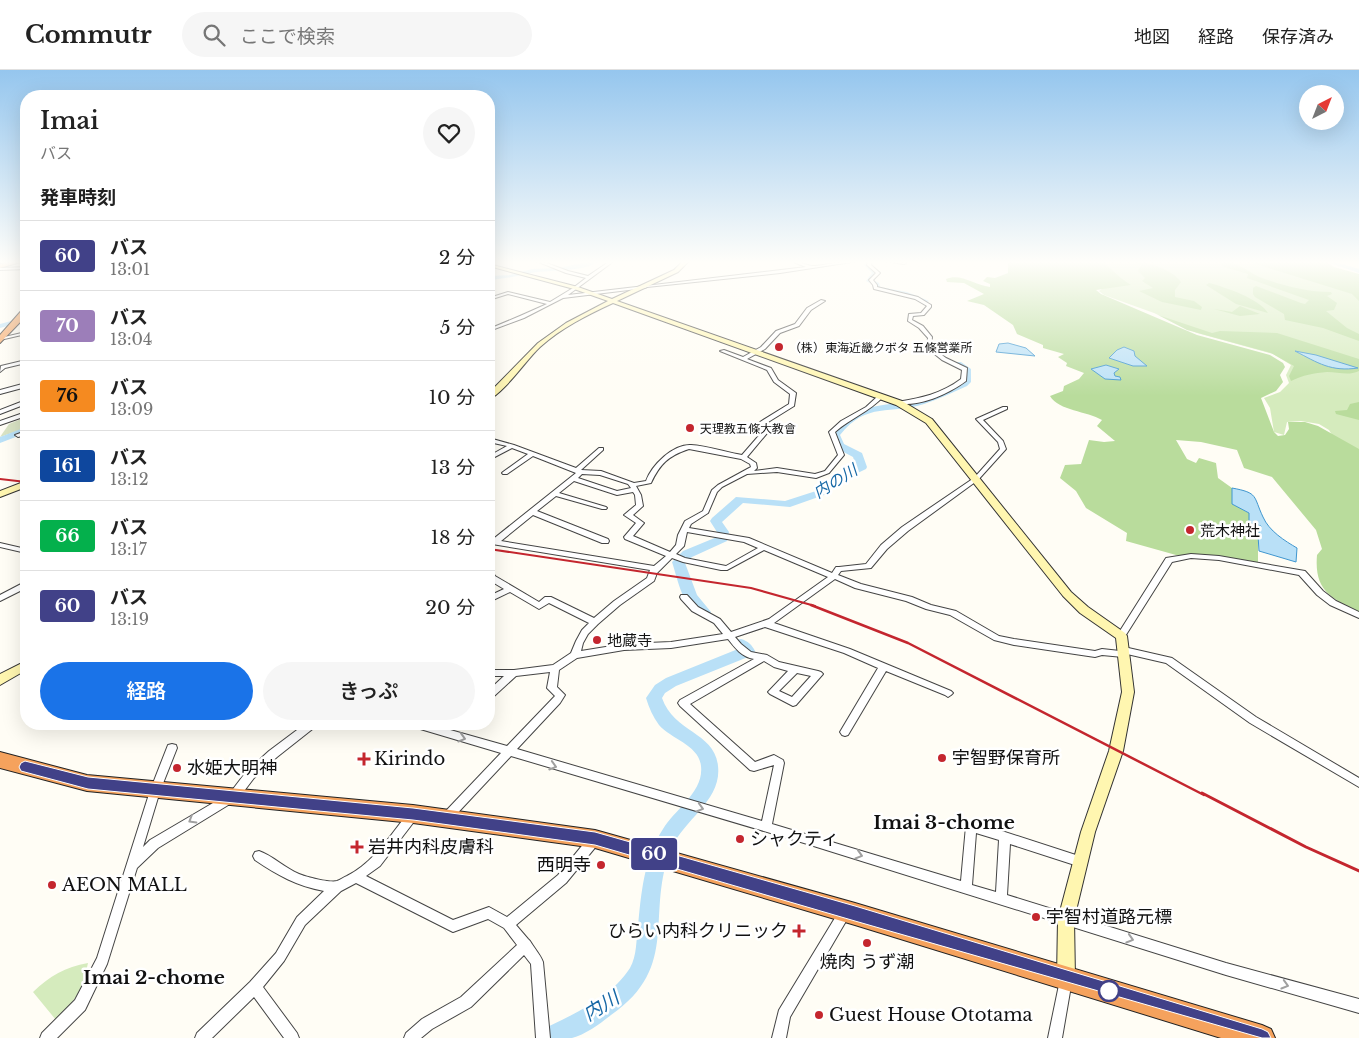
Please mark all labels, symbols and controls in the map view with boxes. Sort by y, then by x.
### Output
search box [182,12,532,57]
text: Commutr [25,20,152,49]
icon: search [200,21,228,49]
text: ここで検索 [240,25,335,48]
text: 地図 [1134,26,1170,48]
text: 経路 [1198,26,1234,48]
text: 保存済み [1262,26,1334,48]
north arrow [1299,85,1344,130]
map controls [1299,85,1344,130]
text: Imai [40,106,99,135]
button: heart [423,107,475,159]
text: バス [40,143,72,163]
text: 発車時刻 [40,186,116,209]
text: バス [110,236,148,259]
text: 60 [55,245,80,267]
text: 2 分 [439,246,475,269]
text: 13:01 [110,259,150,279]
text: バス [110,306,148,329]
text: 70 [56,315,79,337]
text: 5 分 [440,316,475,339]
text: 13:04 [110,329,152,349]
place label: （株）東海近畿クボタ 五條営業所 [789,340,972,355]
marker: （株）東海近畿クボタ 五條営業所 [773,341,785,353]
text: バス [110,376,148,399]
text: 76 [57,385,78,407]
text: 10 分 [429,386,475,409]
text: 13:09 [110,399,153,419]
place label: 天理教五條大教會 [700,421,796,436]
marker: 天理教五條大教會 [684,422,696,434]
text: バス [110,446,148,469]
text: 161 [54,455,81,477]
text: 13 分 [430,456,475,479]
water label: 内の川 [809,459,862,502]
text: 13:12 [110,469,149,489]
text: バス [110,516,148,539]
place label: 荒木神社 [1200,521,1260,540]
marker: 荒木神社 [1184,524,1196,536]
text: 66 [55,525,80,547]
text: 18 分 [431,526,475,549]
text: 13:17 [110,539,147,559]
text: バス [110,586,148,609]
text: 60 [55,595,80,617]
text: 20 分 [425,596,475,619]
text: 13:19 [110,609,149,629]
place label: 地蔵寺 [607,631,652,650]
marker: 地蔵寺 [591,634,603,646]
button: 経路 [40,662,253,720]
button: きっぷ [263,662,475,720]
one-way arrow [457,732,465,742]
place label: 宇智野保育所 [952,747,1060,769]
place label: Kirindo [374,748,445,770]
marker: 宇智野保育所 [936,752,948,764]
marker: Kirindo [358,753,370,765]
place label: 水姫大明神 [187,757,277,779]
one-way arrow [549,760,557,770]
marker: 水姫大明神 [171,762,183,774]
one-way arrow [695,803,704,813]
district label: Imai 3-chome [873,811,1015,834]
one-way arrow [189,814,198,824]
place label: シャクティ [750,828,839,850]
marker: シャクティ [734,833,746,845]
place label: 岩井内科皮膚科 [368,836,494,858]
line badge: 60 [632,838,676,870]
marker: 岩井内科皮膚科 [350,840,364,854]
text: 60 [641,843,667,865]
one-way arrow [855,850,863,860]
place label: 西明寺 [537,854,591,876]
marker: 西明寺 [595,859,607,871]
place label: AEON MALL [61,874,187,896]
marker: AEON MALL [46,879,58,891]
place label: 宇智村道路元標 [1046,906,1172,928]
marker: 宇智村道路元標 [1030,911,1042,923]
place label: ひらい内科クリニック [608,920,788,942]
marker: ひらい内科クリニック [792,924,806,938]
one-way arrow [1125,933,1133,943]
marker: 焼肉 うず潮 [861,937,873,949]
place label: 焼肉 うず潮 [819,951,915,973]
district label: Imai 2-chome [83,966,225,989]
unlabelled marker [1098,980,1120,1002]
one-way arrow [1281,980,1289,990]
water label: 内川 [579,985,625,1026]
place label: Guest House Ototama [829,1004,1033,1026]
marker: Guest House Ototama [813,1009,825,1021]

